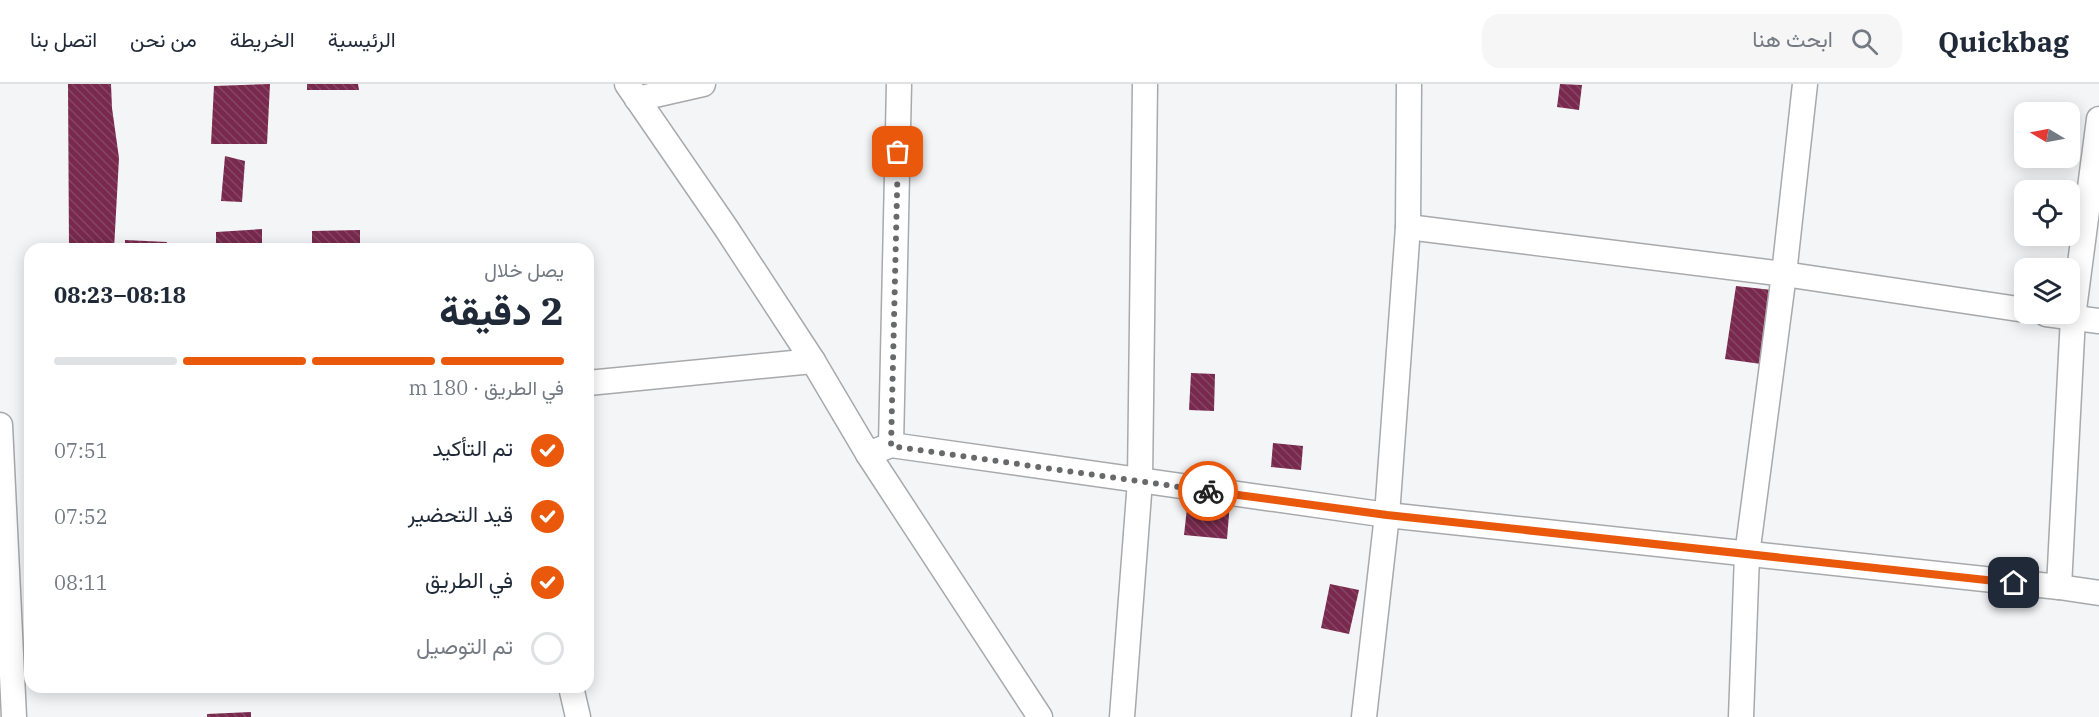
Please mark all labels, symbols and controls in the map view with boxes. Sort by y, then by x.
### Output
search box [1482,14,1902,68]
text: Quickbag [1938,23,2069,60]
text: ابحث هنا [1752,24,1833,53]
text: اتصل بنا [30,25,97,53]
text: من نحن [130,25,197,53]
text: الخريطة [230,25,295,53]
text: الرئيسية [328,25,396,53]
icon: search [1848,25,1881,58]
north arrow [2014,102,2080,168]
map controls [2014,102,2080,324]
pin [872,126,923,177]
icon: bag [881,135,914,168]
button: locate [2014,180,2080,246]
text: يصل خلال [484,256,564,283]
button: layers [2014,258,2080,324]
text: 08:18–08:23 [54,280,186,309]
text: 2 دقيقة [439,285,564,336]
text: في الطريق · 180 m [409,374,564,401]
text: تم التأكيد [432,433,513,462]
icon: check [531,434,564,467]
text: 07:51 [54,437,108,464]
courier [1178,461,1238,521]
icon: bike [1192,475,1225,508]
text: قيد التحضير [408,499,513,528]
icon: check [531,500,564,533]
text: 07:52 [54,503,108,530]
pin [1988,557,2039,608]
text: في الطريق [425,565,513,594]
icon: check [531,566,564,599]
icon: home [1997,566,2030,599]
text: 08:11 [54,569,108,596]
text: تم التوصيل [416,631,513,660]

